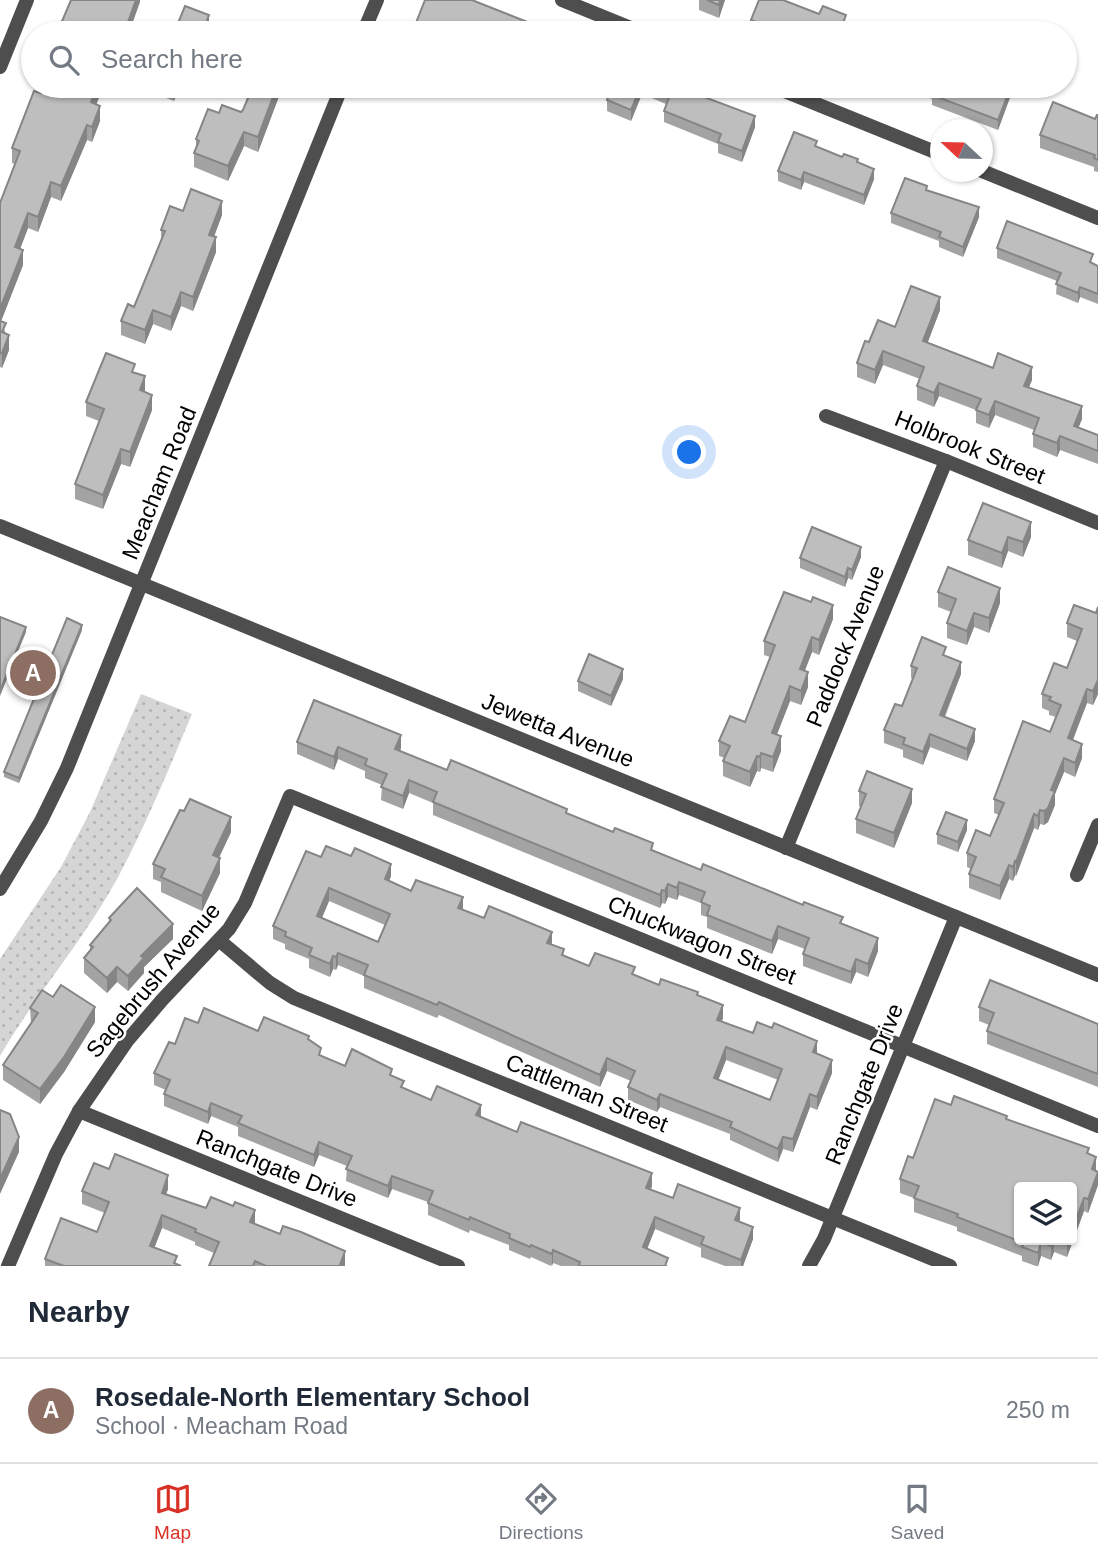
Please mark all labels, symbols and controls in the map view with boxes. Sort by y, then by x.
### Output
search box [21,21,1077,98]
icon: search [45,41,83,79]
text: Search here [101,44,243,74]
north arrow [930,119,993,182]
street label: Meacham Road [117,403,201,563]
street label: Holbrook Street [891,405,1050,489]
your location [672,435,706,469]
street label: Paddock Avenue [801,561,889,731]
pin: A [10,647,56,699]
street label: Jewetta Avenue [478,688,638,772]
street label: Chuckwagon Street [604,890,800,990]
street label: Sagebrush Avenue [81,897,225,1063]
street label: Ranchgate Drive [820,1000,908,1168]
street label: Cattleman Street [502,1049,672,1138]
street label: Ranchgate Drive [193,1124,361,1212]
map controls [1014,1182,1077,1245]
button: layers [1014,1182,1077,1245]
text: Nearby [28,1295,130,1328]
text: Rosedale-North Elementary School [95,1382,530,1412]
text: A [43,1397,59,1423]
text: 250 m [1006,1397,1070,1423]
text: School · Meacham Road [95,1413,348,1439]
tab: Map [154,1480,192,1544]
tab: Directions [499,1480,583,1544]
tab: Saved [890,1480,944,1544]

